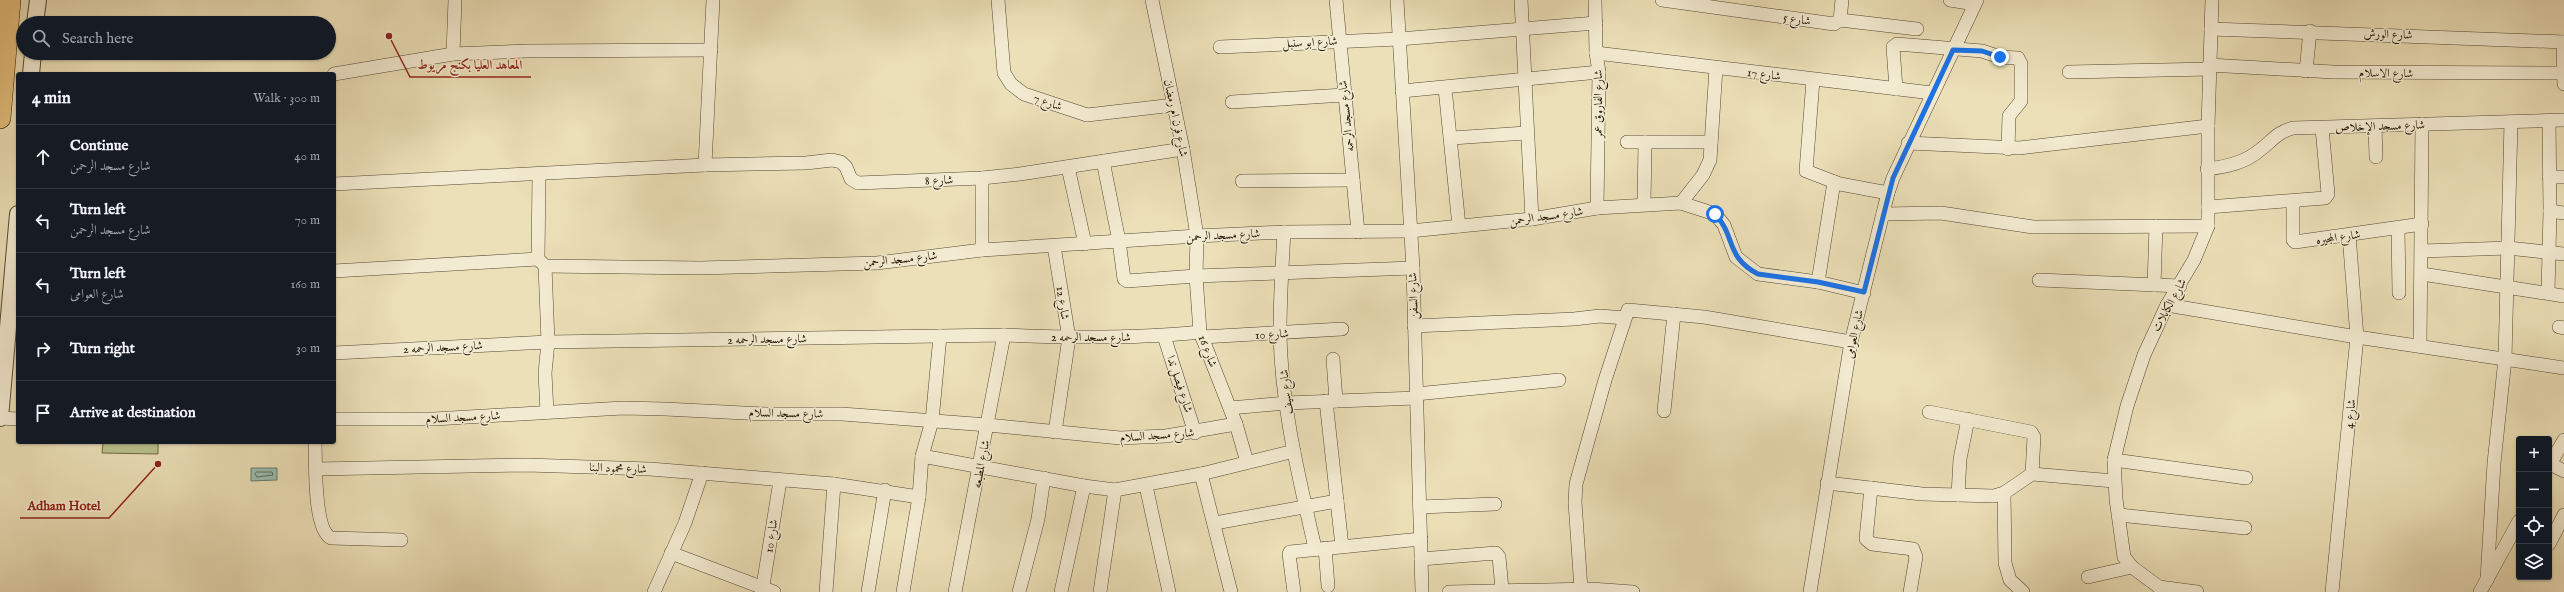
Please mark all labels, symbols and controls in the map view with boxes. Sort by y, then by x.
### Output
street label: شارع 5 [1782,10,1812,32]
search box [16,16,336,60]
street label: شارع الورش [2363,26,2413,46]
icon: search [30,27,52,49]
text: Search here [62,29,133,48]
street label: شارع ابو سنبل [1282,34,1338,54]
route end [1991,48,2009,66]
callout: المعاهد العليا بكنج مريوط [410,52,531,77]
text: المعاهد العليا بكنج مريوط [418,57,523,77]
street label: شارع 17 [1746,65,1782,87]
street label: شارع الاسلام [2359,66,2413,84]
street label: شارع الفاروق عمر [1591,70,1609,140]
street label: شارع فرن ام رمضان [1157,78,1191,159]
street label: شارع مسجد الرحمه [1335,79,1361,152]
text: 4 min [32,88,71,109]
text: Walk · 300 m [253,90,320,107]
street label: شارع 7 [1031,91,1064,117]
street label: شارع مسجد الإخلاص [2335,117,2426,139]
text: Continue [70,136,128,155]
icon: ahead [32,146,54,168]
text: 40 m [294,148,320,165]
text: شارع مسجد الرحمن [70,158,151,175]
street label: شارع 8 [925,173,954,191]
text: Turn left [70,200,126,219]
street label: شارع مسجد الرحمن [1508,204,1585,232]
route start [1706,205,1724,223]
icon: left [32,210,54,232]
text: 70 m [295,212,320,229]
text: شارع مسجد الرحمن [70,222,151,239]
street label: شارع مسجد الرحمن [1185,226,1261,248]
street label: شارع المجيره [2315,227,2362,251]
street label: شارع مسجد الرحمن [862,248,938,274]
text: Turn left [70,264,126,283]
street label: شارع السفن [1405,272,1425,320]
icon: left [32,274,54,296]
text: 160 m [290,276,320,293]
street label: شارع الكابلات [2149,276,2193,336]
street label: شارع 12 [1050,285,1073,321]
text: شارع العوامى [70,286,124,303]
street label: شارع العوامى [1842,308,1870,361]
street label: شارع 10 [1255,326,1290,346]
street label: شارع مسجد الرحمه 2 [1051,330,1131,348]
street label: شارع مسجد الرحمه 2 [727,331,807,351]
street label: شارع 16 [1192,333,1221,371]
icon: right [32,338,54,360]
street label: شارع مسجد الرحمه 2 [403,338,484,360]
text: Turn right [70,339,135,358]
text: 30 m [296,340,320,357]
street label: شارع فيصل ندا [1160,354,1196,416]
street label: شارع سيف [1277,368,1299,415]
street label: شارع 4 [2342,398,2362,430]
icon: arrive [32,402,54,424]
text: Arrive at destination [70,403,196,422]
street label: شارع مسجد السلام [748,405,824,425]
street label: شارع مسجد السلام [425,408,501,430]
street label: شارع مسجد السلام [1119,425,1195,449]
map controls [2516,436,2552,580]
button: + [2516,436,2552,472]
street label: شارع المطبعه [969,439,996,490]
street label: شارع محمود البنا [589,460,647,480]
button: − [2516,472,2552,508]
callout: Adham Hotel [20,493,109,518]
text: Adham Hotel [26,498,101,515]
button: locate [2516,508,2552,544]
street label: شارع 10 [761,518,785,554]
button: layers [2516,544,2552,580]

